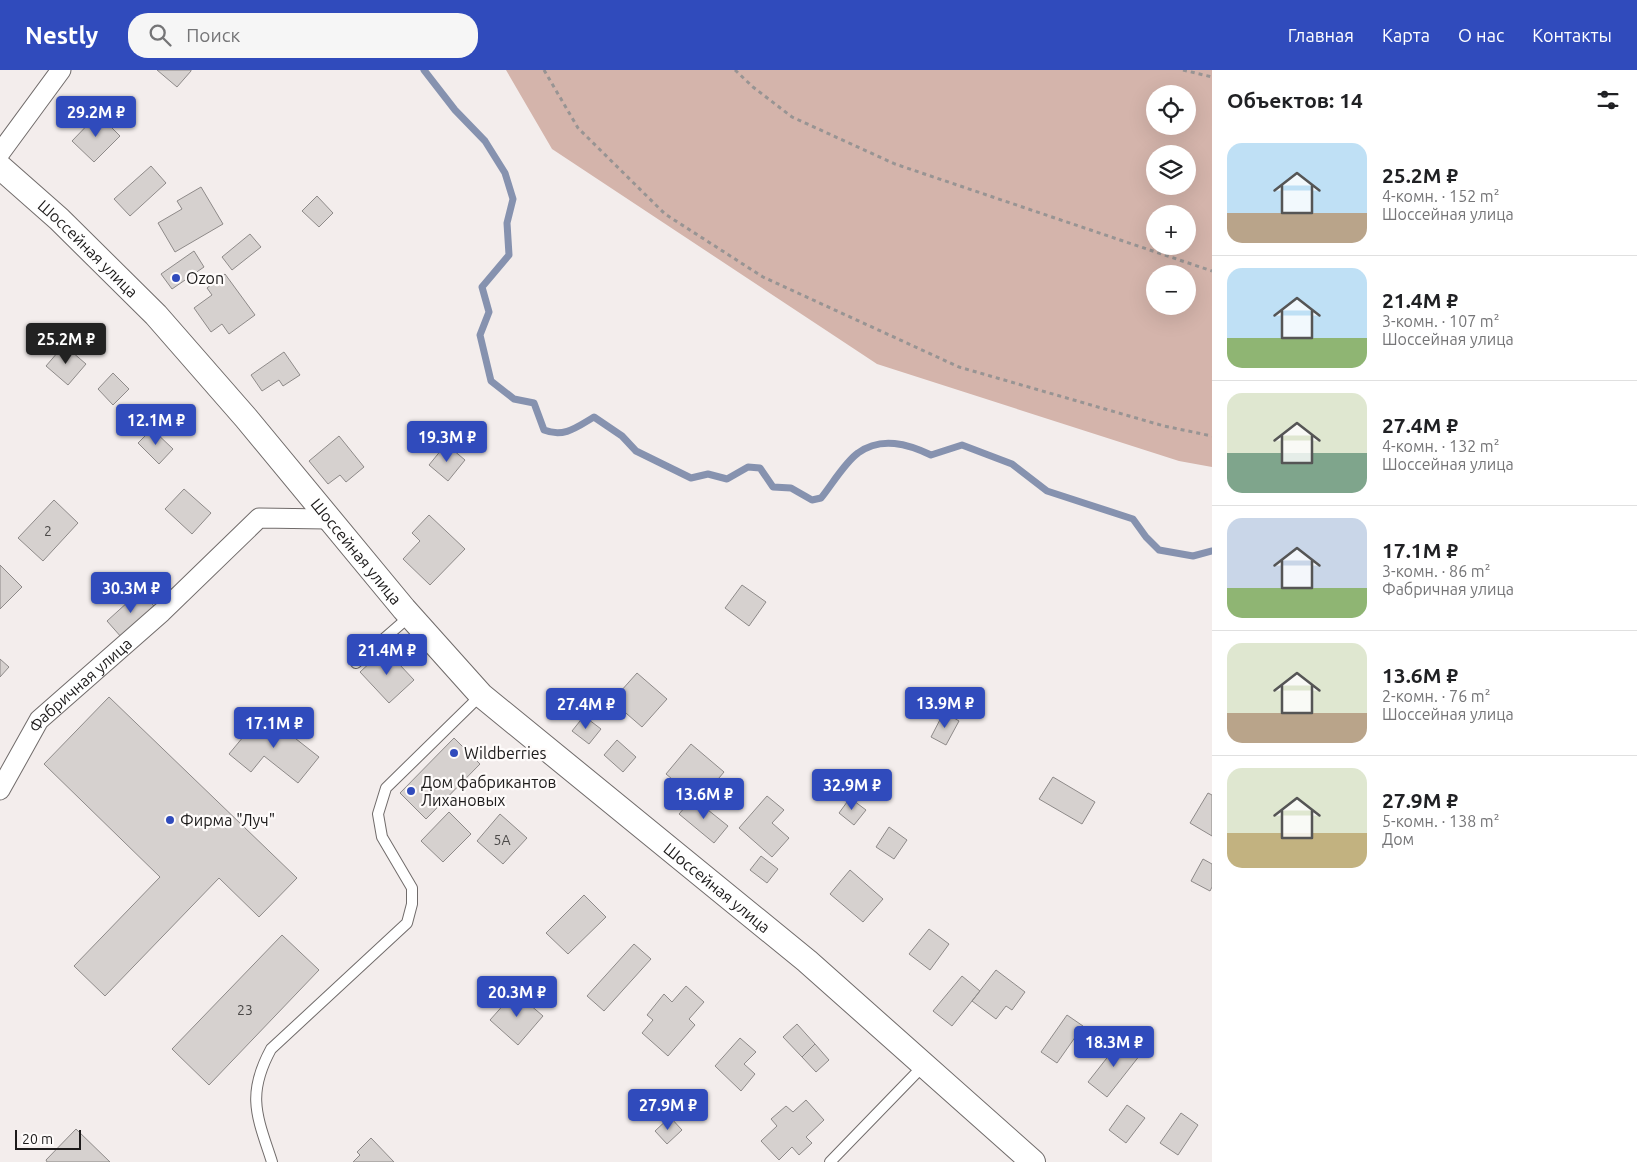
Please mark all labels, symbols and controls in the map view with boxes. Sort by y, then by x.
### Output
search box [128,13,478,58]
icon: search [146,21,174,49]
text: Nestly [25,22,98,49]
text: Поиск [186,24,240,46]
text: Главная [1288,25,1354,45]
text: Карта [1382,25,1430,45]
text: О нас [1458,25,1504,45]
text: Контакты [1532,25,1612,45]
map controls [1146,85,1196,315]
button: locate [1146,85,1196,135]
icon: filters [1594,86,1622,114]
text: Объектов: 14 [1227,88,1363,112]
pin: 29.2M ₽ [50,96,142,138]
text: 29.2M ₽ [67,103,125,121]
button: layers [1146,145,1196,195]
icon: home [1267,163,1327,223]
text: 25.2M ₽ [1382,163,1458,187]
text: 4-комн. · 152 m² [1382,187,1499,205]
street label: Шоссейная улица [35,196,142,301]
button: + [1146,205,1196,255]
text: Шоссейная улица [1382,205,1514,223]
button: − [1146,265,1196,315]
place label: Ozon [186,269,224,287]
marker: Ozon [170,272,182,284]
icon: home [1267,288,1327,348]
text: 21.4M ₽ [1382,288,1458,312]
text: 3-комн. · 107 m² [1382,312,1499,330]
pin: 25.2M ₽ [20,322,112,365]
text: 25.2M ₽ [37,330,95,348]
text: Шоссейная улица [1382,330,1514,348]
pin: 12.1M ₽ [110,404,202,446]
text: 12.1M ₽ [127,411,185,429]
icon: home [1267,413,1327,473]
text: 27.4M ₽ [1382,413,1458,437]
pin: 19.3M ₽ [401,420,493,463]
text: 19.3M ₽ [418,428,476,446]
text: 4-комн. · 132 m² [1382,437,1499,455]
text: Шоссейная улица [1382,455,1514,473]
street label: Шоссейная улица [307,495,405,608]
house number: 2 [44,523,52,539]
icon: home [1267,538,1327,598]
text: 17.1M ₽ [1382,538,1458,562]
text: 3-комн. · 86 m² [1382,562,1490,580]
pin: 30.3M ₽ [85,572,177,614]
text: 30.3M ₽ [102,579,160,597]
text: Фабричная улица [1382,580,1514,598]
street label: Фабричная улица [25,634,135,735]
pin: 21.4M ₽ [341,634,433,676]
text: 21.4M ₽ [358,641,416,659]
icon: home [1267,663,1327,723]
text: 13.6M ₽ [1382,663,1458,687]
pin: 13.9M ₽ [899,686,991,729]
text: 2-комн. · 76 m² [1382,687,1490,705]
pin: 27.4M ₽ [540,688,632,730]
text: 13.9M ₽ [916,694,974,712]
text: 27.4M ₽ [557,695,615,713]
text: Шоссейная улица [1382,705,1514,723]
pin: 17.1M ₽ [228,706,320,749]
text: 17.1M ₽ [245,714,303,732]
place label: Wildberries [464,744,547,762]
marker: Wildberries [448,747,460,759]
pin: 32.9M ₽ [806,768,898,811]
place label: Дом фабрикантов Лихановых [421,773,556,809]
text: 32.9M ₽ [823,776,881,794]
pin: 13.6M ₽ [658,778,750,820]
marker: Дом фабрикантов Лихановых [405,785,417,797]
text: 13.6M ₽ [675,785,733,803]
icon: home [1267,788,1327,848]
text: 27.9M ₽ [1382,788,1458,812]
place label: Фирма "Луч" [180,811,275,829]
text: 5-комн. · 138 m² [1382,812,1499,830]
marker: Фирма "Луч" [164,814,176,826]
text: Дом [1382,830,1414,848]
house number: 5А [494,832,511,848]
street label: Шоссейная улица [660,839,774,936]
pin: 20.3M ₽ [471,976,563,1018]
text: 20.3M ₽ [488,983,546,1001]
house number: 23 [237,1002,253,1018]
pin: 18.3M ₽ [1068,1026,1160,1068]
text: 18.3M ₽ [1085,1033,1143,1051]
pin: 27.9M ₽ [622,1088,714,1131]
text: 27.9M ₽ [639,1096,697,1114]
scale bar [15,1127,81,1150]
text: 20 m [22,1131,53,1147]

